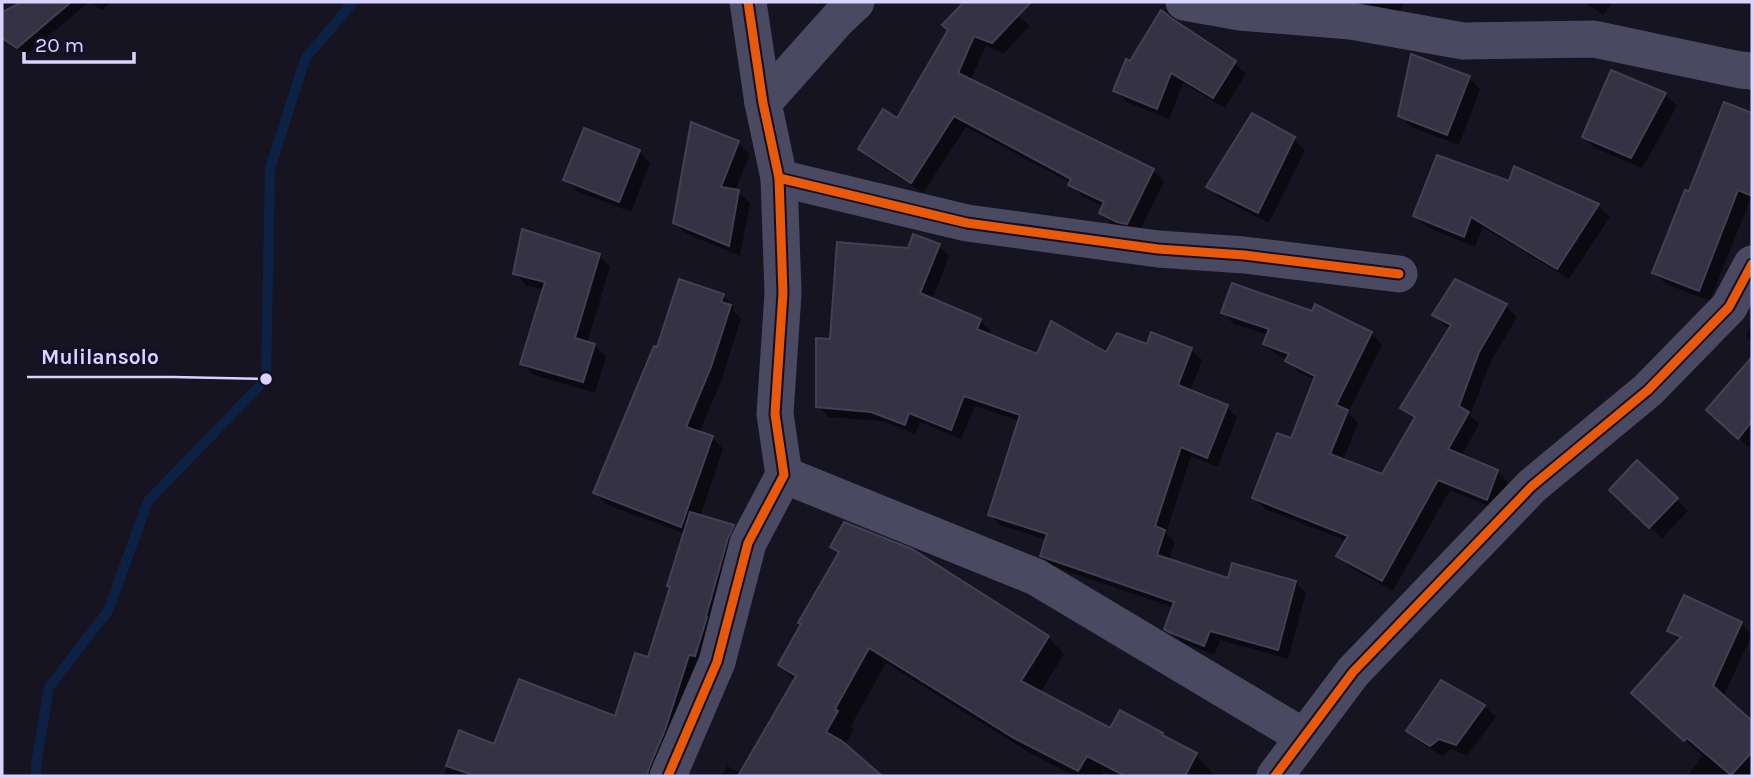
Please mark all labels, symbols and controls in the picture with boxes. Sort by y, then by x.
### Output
scale bar [24,21,135,65]
text: 20 m [35,33,84,57]
callout: Mulilansolo [27,335,173,377]
text: Mulilansolo [41,345,159,369]

